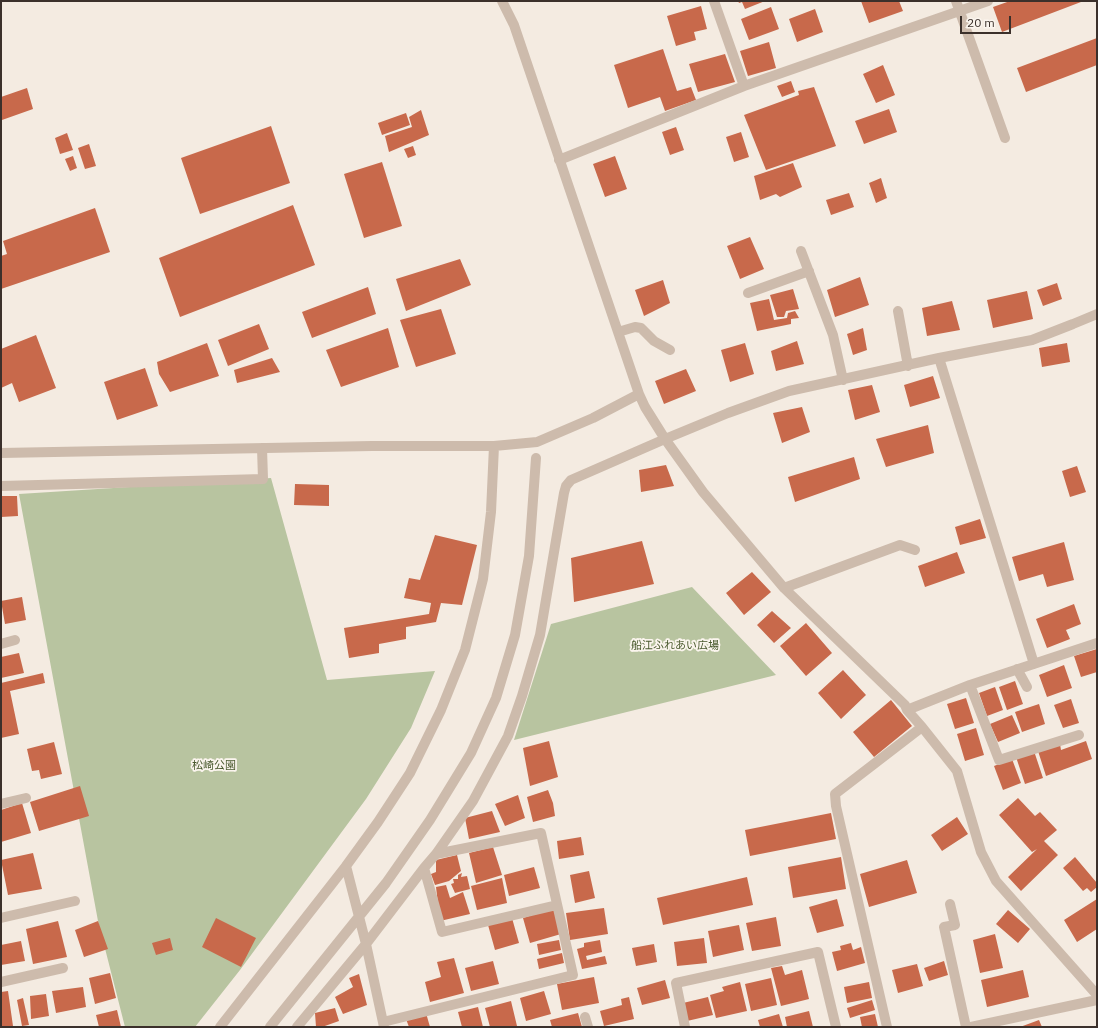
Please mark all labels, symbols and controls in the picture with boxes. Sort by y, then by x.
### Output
scale bar [962,8,1013,34]
text: 20 m [967,15,995,30]
park label: 船江ふれあい広場 [631,639,719,653]
park label: 松崎公園 [192,759,236,773]

